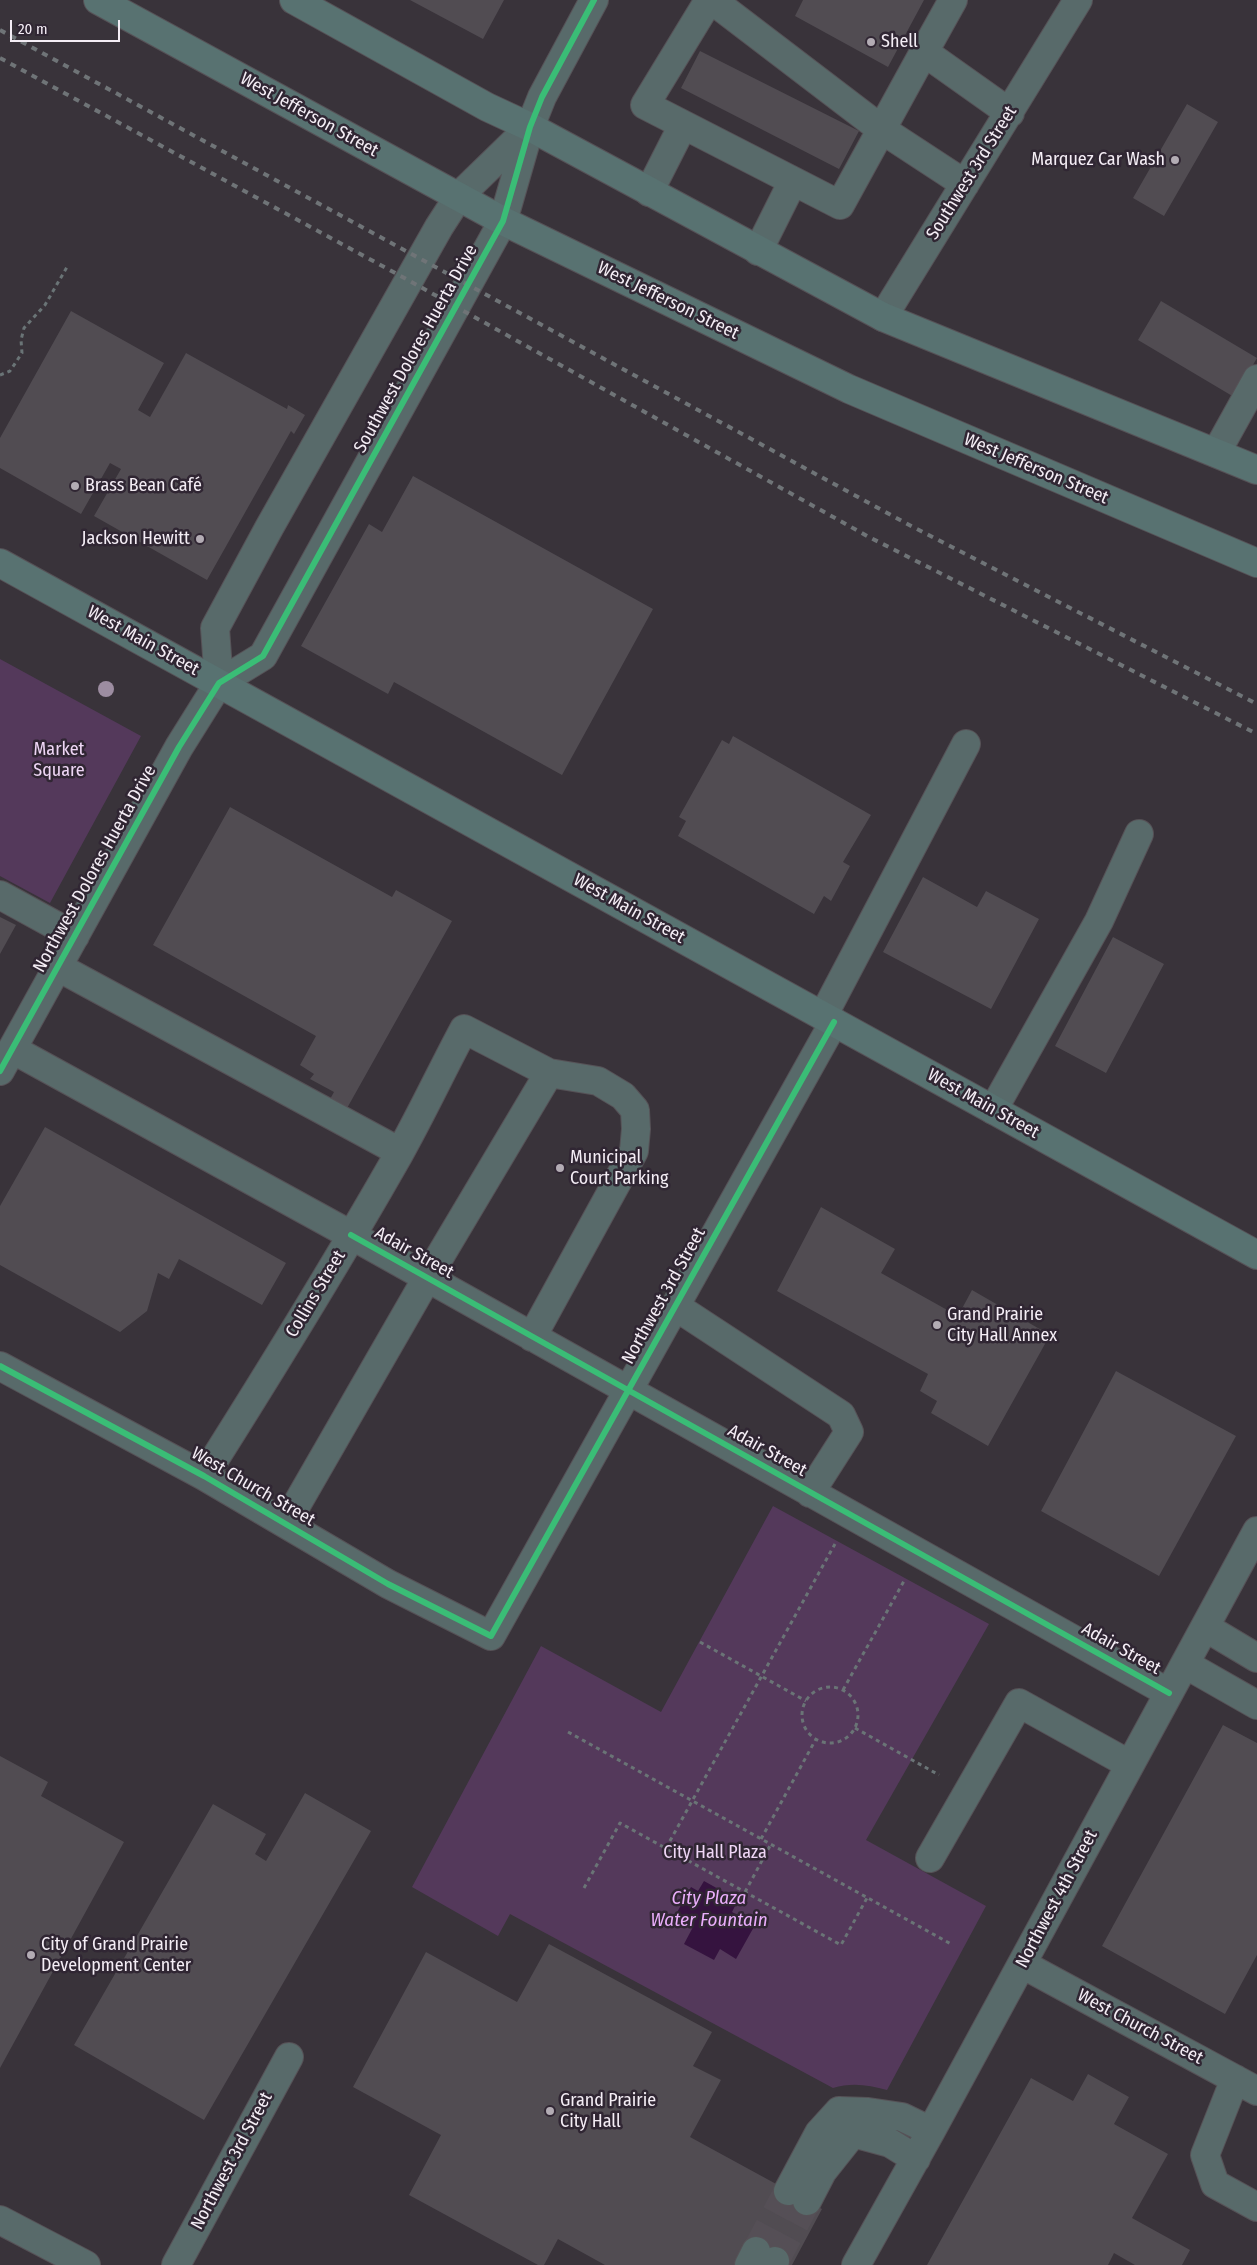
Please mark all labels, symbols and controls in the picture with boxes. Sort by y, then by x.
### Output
scale bar [12,10,122,42]
text: 20 m [18,20,48,38]
place label: Shell [881,31,918,53]
marker: Shell [865,36,877,48]
street label: West Jefferson Street [236,68,382,162]
street label: Southwest 3rd Street [922,102,1022,244]
place label: Marquez Car Wash [1031,149,1165,171]
marker: Marquez Car Wash [1169,154,1181,166]
street label: Southwest Dolores Huerta Drive [350,241,482,457]
street label: West Jefferson Street [594,257,742,345]
street label: West Jefferson Street [961,429,1111,509]
place label: Brass Bean Café [85,475,202,497]
marker: Brass Bean Café [69,480,81,492]
place label: Jackson Hewitt [81,528,190,550]
marker: Jackson Hewitt [194,533,206,545]
street label: West Main Street [83,601,203,681]
park label: Market Square [33,739,85,782]
street label: Northwest Dolores Huerta Drive [29,762,161,976]
street label: West Main Street [569,869,689,949]
street label: West Main Street [923,1064,1043,1144]
place label: Municipal Court Parking [570,1147,669,1190]
marker: Municipal Court Parking [554,1162,566,1174]
street label: Adair Street [371,1222,457,1284]
street label: Northwest 3rd Street [618,1224,710,1368]
street label: Collins Street [282,1246,350,1342]
place label: Grand Prairie City Hall Annex [947,1304,1057,1346]
marker: Grand Prairie City Hall Annex [931,1319,943,1331]
street label: Adair Street [724,1420,810,1482]
street label: West Church Street [187,1443,319,1531]
street label: Adair Street [1078,1618,1164,1680]
street label: Northwest 4th Street [1012,1826,1102,1972]
park label: City Hall Plaza [663,1842,767,1864]
water label: City Plaza Water Fountain [650,1888,768,1932]
place label: City of Grand Prairie Development Center [41,1934,191,1976]
marker: City of Grand Prairie Development Center [25,1949,37,1961]
street label: West Church Street [1073,1985,1207,2069]
street label: Northwest 3rd Street [187,2089,277,2233]
place label: Grand Prairie City Hall [560,2090,656,2132]
marker: Grand Prairie City Hall [544,2105,556,2117]

